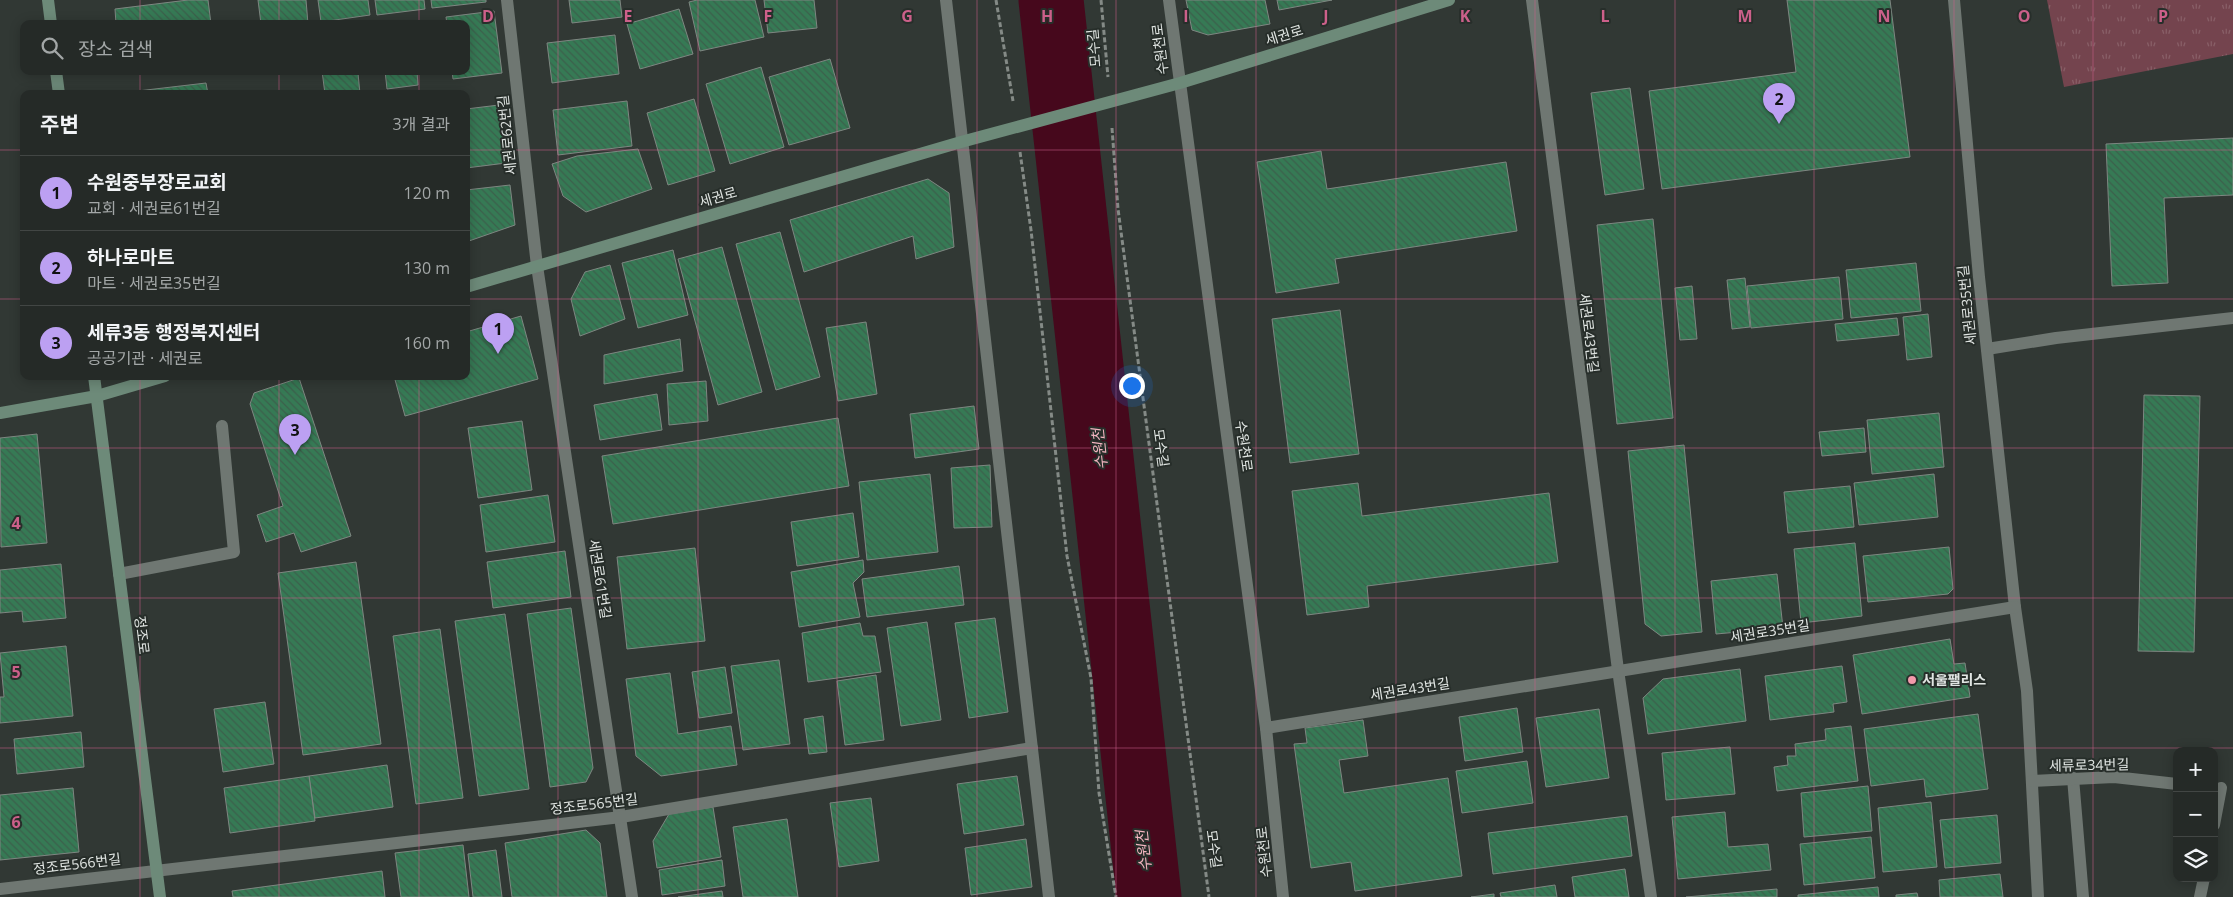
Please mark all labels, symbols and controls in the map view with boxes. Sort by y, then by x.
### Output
text: D [482,5,494,27]
text: E [624,5,633,27]
text: F [764,5,772,27]
text: G [901,5,913,27]
text: H [1041,5,1053,27]
text: I [1183,5,1189,27]
text: J [1321,5,1329,27]
text: K [1460,5,1471,27]
text: L [1600,5,1610,27]
text: M [1737,5,1753,27]
text: N [1877,5,1891,27]
text: O [2018,5,2030,27]
text: P [2158,5,2168,27]
search box [20,20,470,75]
street label: 세권로 [1263,20,1305,49]
street label: 수원천로 [1147,22,1172,76]
street label: 모수길 [1082,28,1105,68]
icon: search [38,34,66,62]
text: 장소 검색 [78,36,153,62]
pin: 2 [1763,83,1795,124]
street label: 세권로62번길 [493,94,520,176]
text: 주변 [40,110,79,138]
text: 3개 결과 [393,113,450,135]
text: 수원중부장로교회 [87,169,227,195]
text: 1 [51,182,61,204]
text: 120 m [404,182,450,204]
street label: 세권로 [697,182,739,211]
text: 교회 · 세권로61번길 [87,197,221,219]
text: 하나로마트 [87,244,174,270]
text: 2 [51,257,61,279]
text: 130 m [404,257,450,279]
street label: 세권로35번길 [1953,264,1980,346]
text: 마트 · 세권로35번길 [87,272,221,294]
street label: 세권로43번길 [1575,292,1604,374]
pin: 1 [482,313,514,354]
text: 세류3동 행정복지센터 [87,319,260,345]
text: 3 [51,332,61,354]
text: 160 m [404,332,450,354]
text: 공공기관 · 세권로 [87,347,203,369]
your location [1119,373,1145,399]
pin: 3 [279,414,311,455]
street label: 수원천로 [1232,419,1258,473]
water label: 수원천 [1087,425,1111,471]
street label: 모수길 [1149,427,1174,468]
text: 4 [11,512,21,534]
street label: 세권로61번길 [585,538,616,620]
street label: 정조로 [131,615,154,655]
street label: 세권로35번길 [1729,615,1811,646]
text: 5 [11,661,21,683]
place label: 서울팰리스 [1922,670,1987,689]
street label: 세권로43번길 [1369,673,1451,704]
marker: 서울팰리스 [1906,674,1918,686]
map controls [2173,747,2218,882]
button: + [2173,747,2218,792]
street label: 세류로34번길 [2049,754,2129,775]
street label: 정조로565번길 [549,789,639,818]
button: − [2173,792,2218,837]
text: 6 [11,811,21,833]
street label: 수원천로 [1251,825,1276,879]
water label: 수원천 [1131,827,1155,873]
street label: 모수길 [1202,828,1227,869]
button: layers [2173,837,2218,882]
street label: 정조로566번길 [32,849,122,878]

